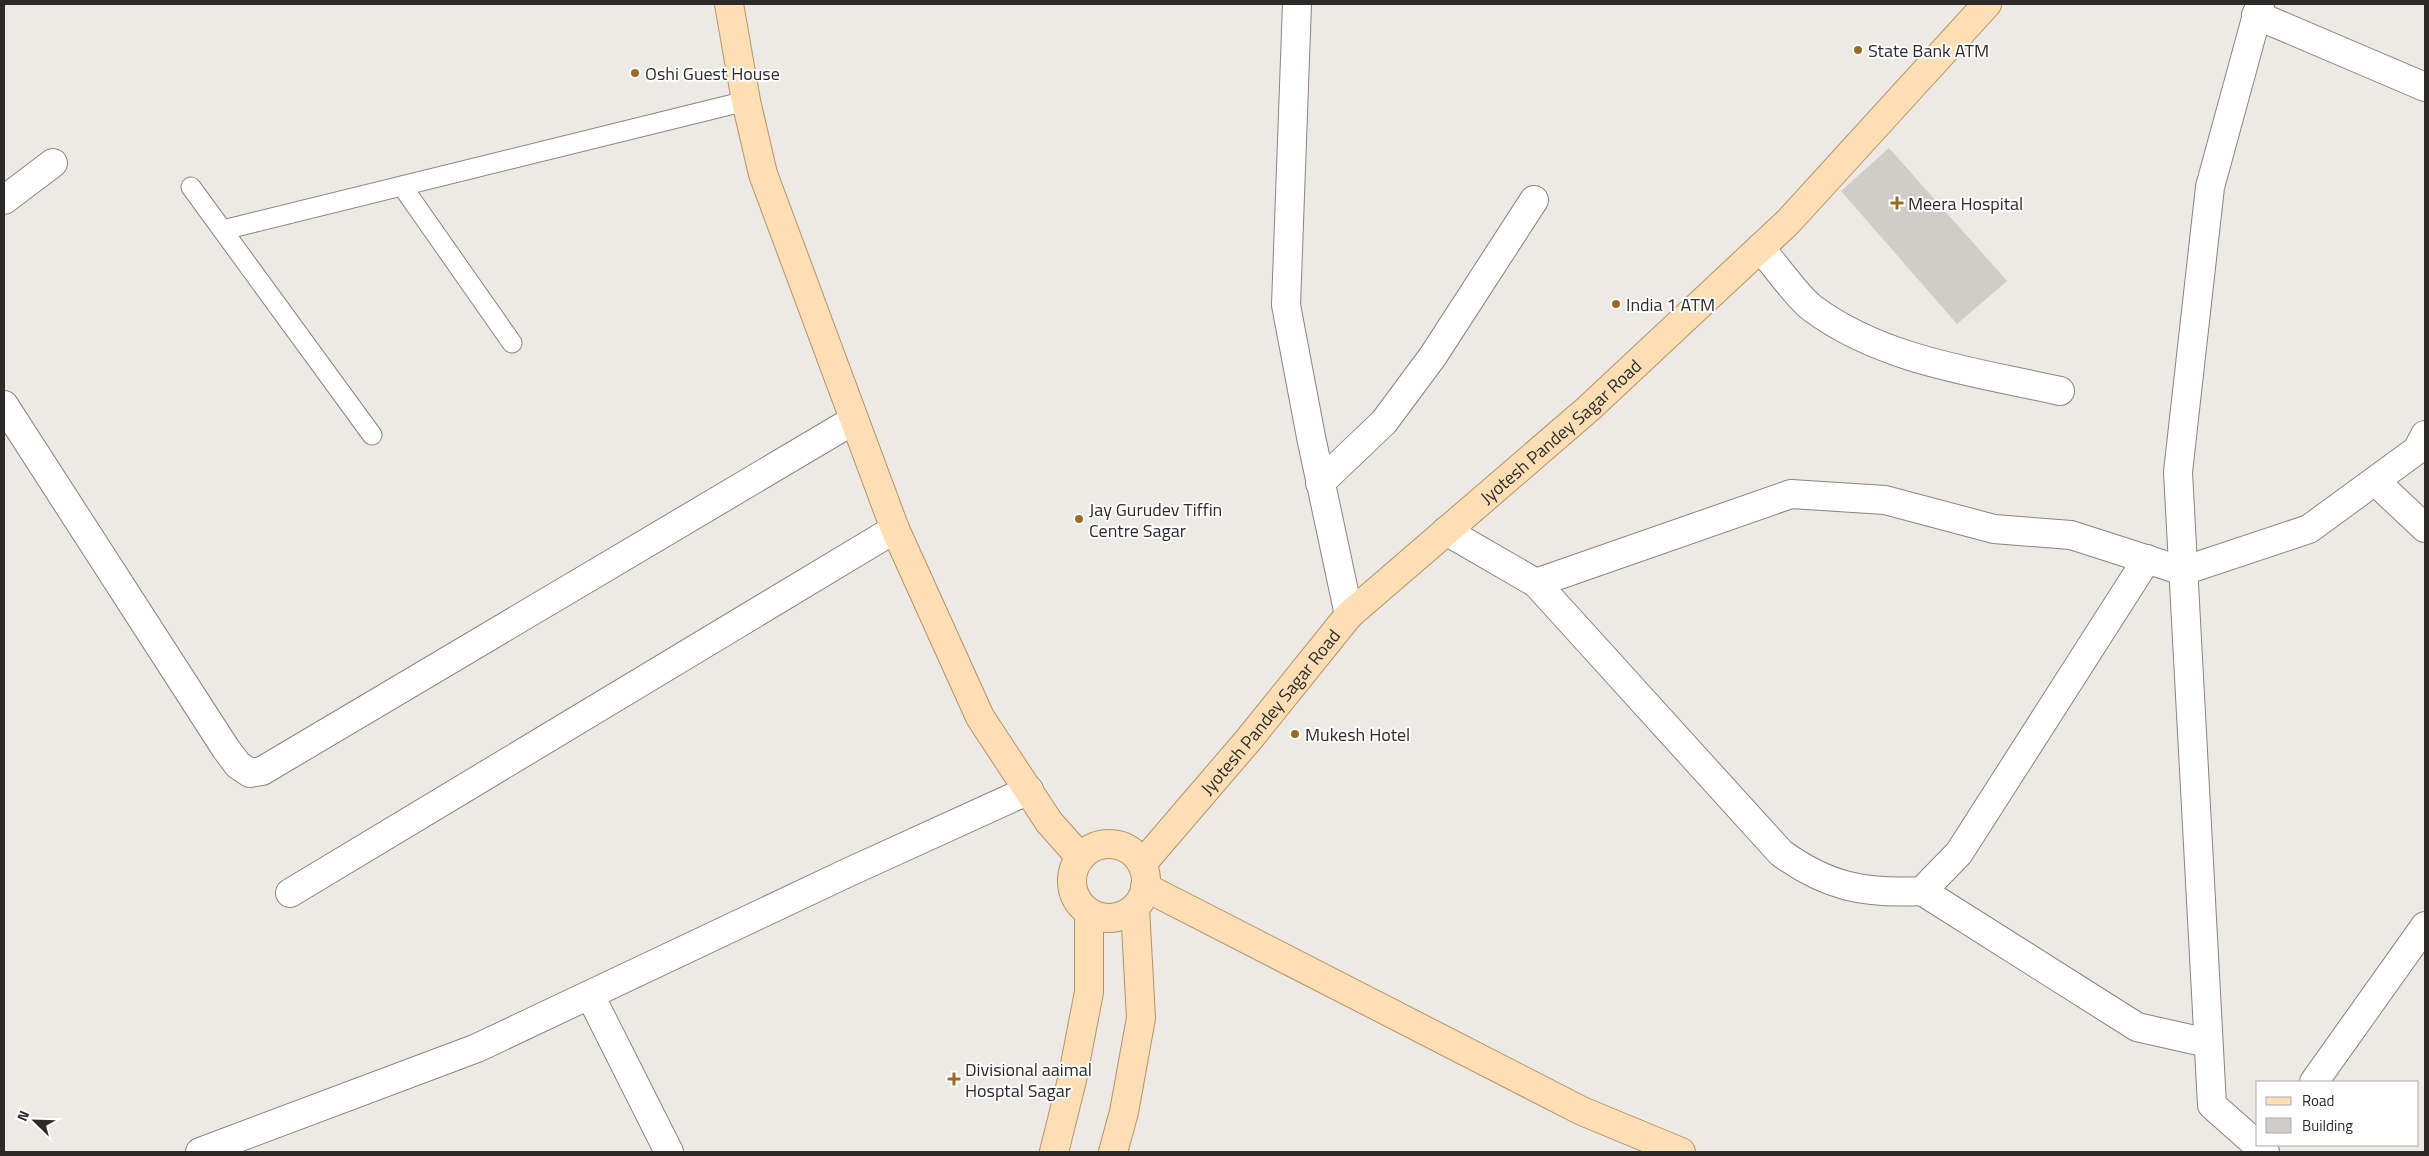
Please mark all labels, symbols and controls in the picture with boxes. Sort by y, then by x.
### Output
place label: State Bank ATM [1868,37,1989,64]
marker: State Bank ATM [1852,44,1864,56]
place label: Oshi Guest House [645,60,780,87]
marker: Oshi Guest House [629,67,641,79]
place label: Meera Hospital [1908,190,2023,217]
marker: Meera Hospital [1890,196,1904,210]
place label: India 1 ATM [1626,291,1715,318]
marker: India 1 ATM [1610,298,1622,310]
street label: Jyotesh Pandey Sagar Road [1474,352,1647,510]
place label: Jay Gurudev Tiffin Centre Sagar [1089,496,1222,544]
marker: Jay Gurudev Tiffin Centre Sagar [1073,513,1085,525]
street label: Jyotesh Pandey Sagar Road [1194,623,1346,800]
place label: Mukesh Hotel [1305,721,1410,748]
marker: Mukesh Hotel [1289,728,1301,740]
place label: Divisional aaimal Hosptal Sagar [965,1056,1092,1104]
marker: Divisional aaimal Hosptal Sagar [947,1072,961,1086]
legend [2256,1081,2419,1146]
text: Road [2302,1089,2334,1112]
north arrow [10,1096,60,1146]
text: N [11,1107,34,1124]
text: Building [2302,1114,2353,1137]

